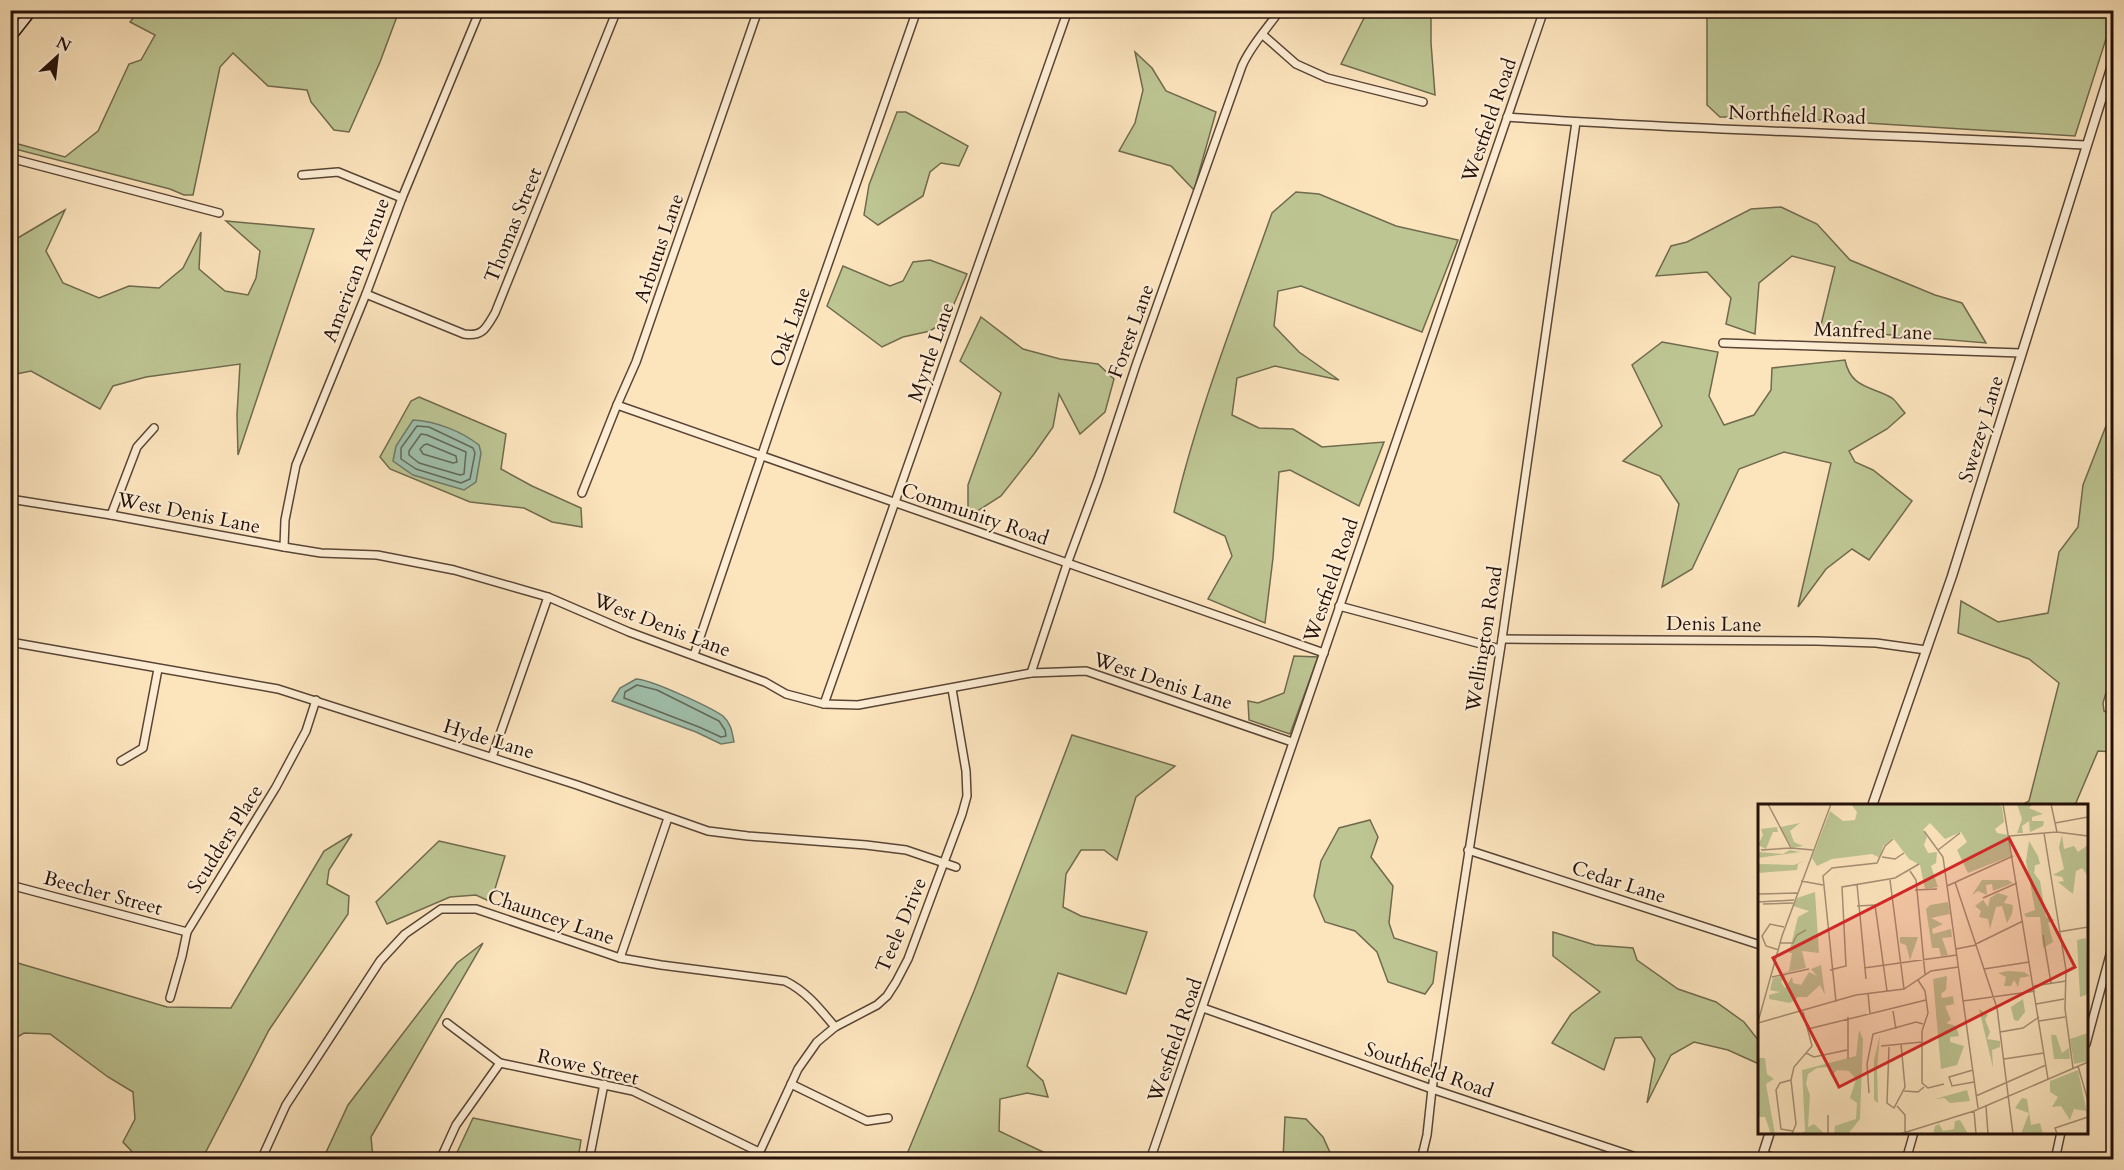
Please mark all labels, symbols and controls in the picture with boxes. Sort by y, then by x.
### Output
north arrow [27,27,87,87]
text: N [52,32,75,58]
street label: Westfield Road [1455,54,1523,187]
street label: Northfield Road [1728,99,1867,131]
street label: Thomas Street [478,163,549,287]
street label: Arbutus Lane [628,190,690,306]
street label: American Avenue [316,194,396,346]
street label: Forest Lane [1102,280,1160,382]
street label: Oak Lane [763,283,817,371]
street label: Myrtle Lane [901,299,961,405]
street label: Manfred Lane [1813,315,1933,347]
street label: Swezey Lane [1952,372,2010,486]
street label: Community Road [898,476,1053,552]
street label: West Denis Lane [114,486,263,540]
street label: Westfield Road [1297,514,1365,647]
street label: Wellington Road [1459,564,1509,715]
street label: West Denis Lane [588,586,735,664]
street label: Denis Lane [1666,610,1762,638]
street label: West Denis Lane [1089,645,1236,716]
street label: Hyde Lane [440,712,538,766]
street label: Scudders Place [181,779,269,899]
inset map [1758,804,2088,1134]
street label: Cedar Lane [1568,854,1670,910]
street label: Beecher Street [41,864,166,922]
street label: Teele Drive [869,873,933,977]
street label: Chauncey Lane [484,883,618,951]
street label: Westfield Road [1141,974,1209,1107]
street label: Southfield Road [1361,1035,1497,1105]
street label: Rowe Street [535,1042,642,1092]

